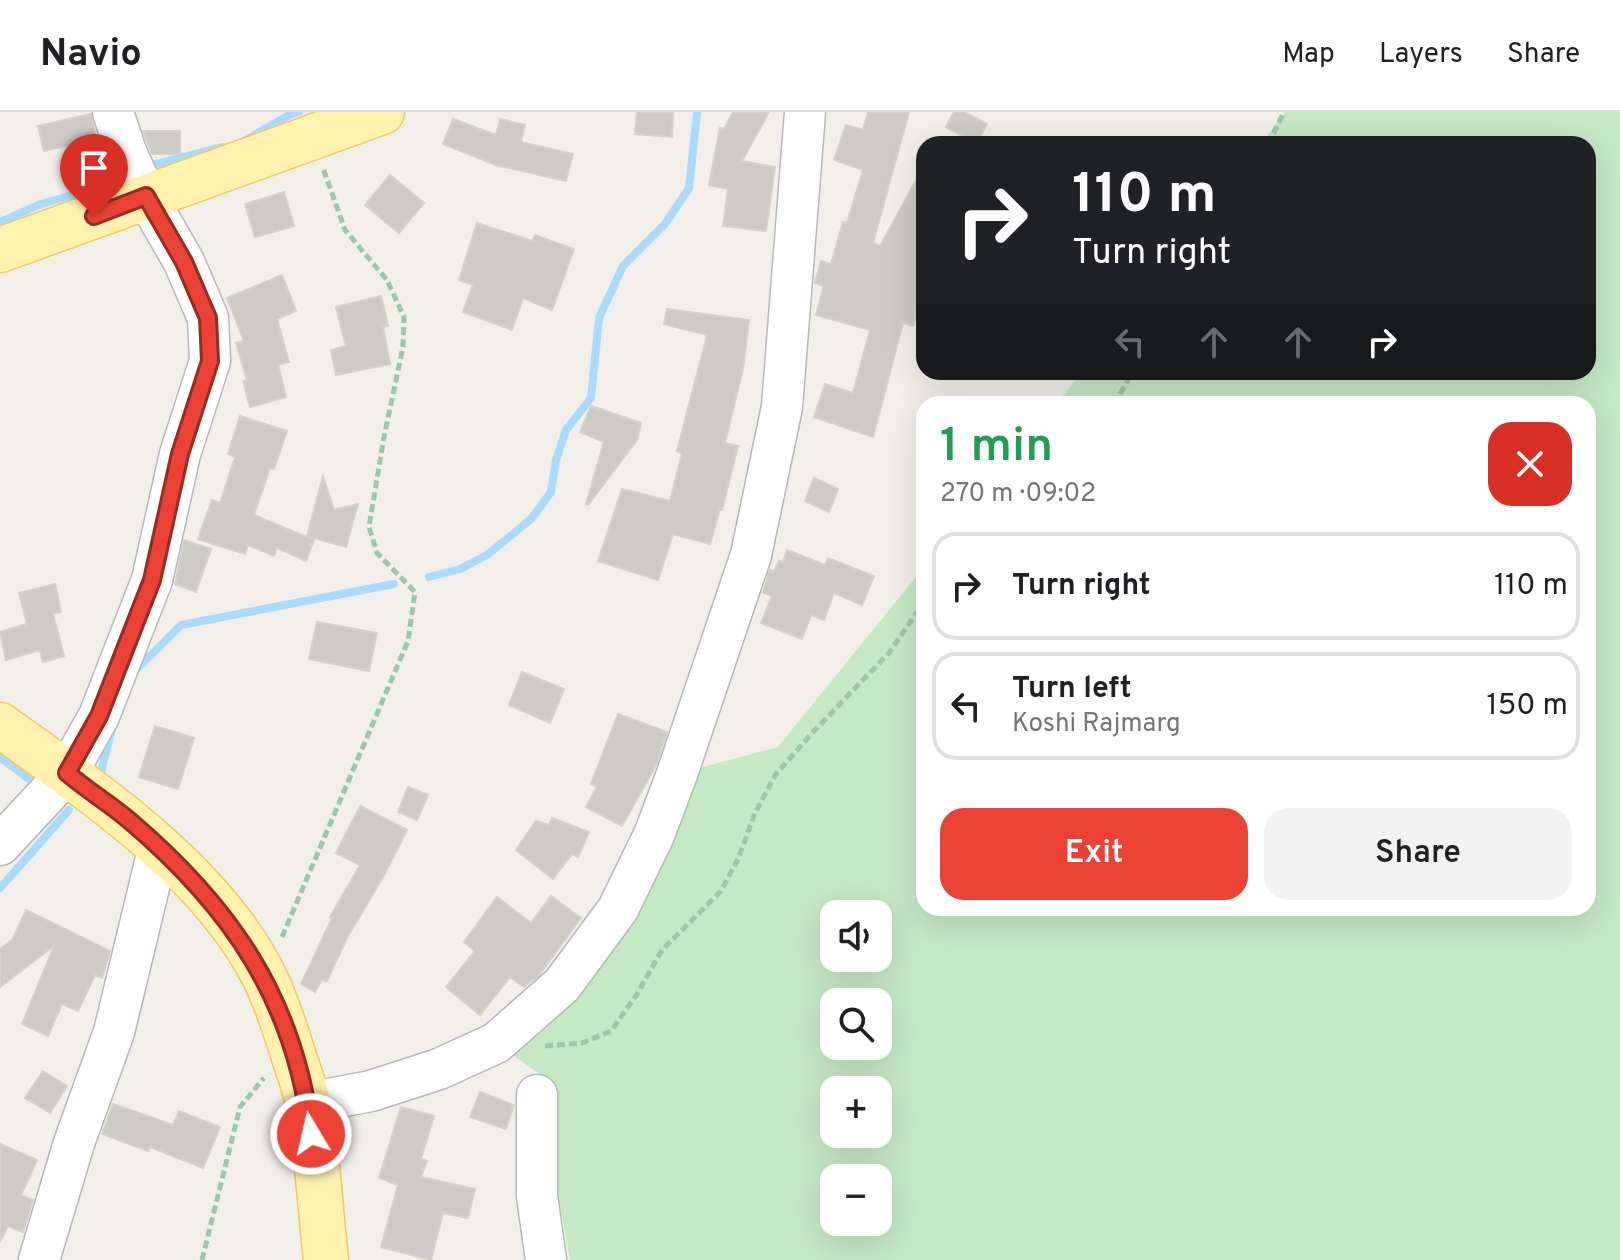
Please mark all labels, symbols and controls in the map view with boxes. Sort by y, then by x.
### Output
text: Navio [40,31,142,80]
text: Map [1282,37,1335,73]
text: Layers [1379,37,1463,73]
text: Share [1507,37,1580,73]
pin [60,134,128,216]
icon: arrive [72,146,116,190]
text: 110 m [1072,162,1217,232]
icon: right [940,168,1044,272]
text: Turn right [1072,231,1231,277]
icon: left [1108,320,1152,364]
icon: ahead [1192,320,1236,364]
icon: ahead [1276,320,1320,364]
icon: right [1360,320,1404,364]
text: 1 min [940,418,1053,478]
button: close [1488,422,1572,506]
text: 270 m · 09:02 [940,478,1096,511]
icon: right [944,564,988,608]
text: Turn right [1012,568,1150,605]
text: 110 m [1494,568,1568,605]
text: Turn left [1012,671,1132,708]
icon: left [944,684,988,728]
text: 150 m [1487,688,1568,725]
text: Koshi Rajmarg [1012,708,1181,741]
button: Exit [940,808,1248,900]
button: Share [1264,808,1572,900]
map controls [820,900,892,1236]
button: sound [820,900,892,972]
button: search [820,988,892,1060]
button: + [820,1076,892,1148]
position arrow [269,1092,353,1176]
button: − [820,1164,892,1236]

